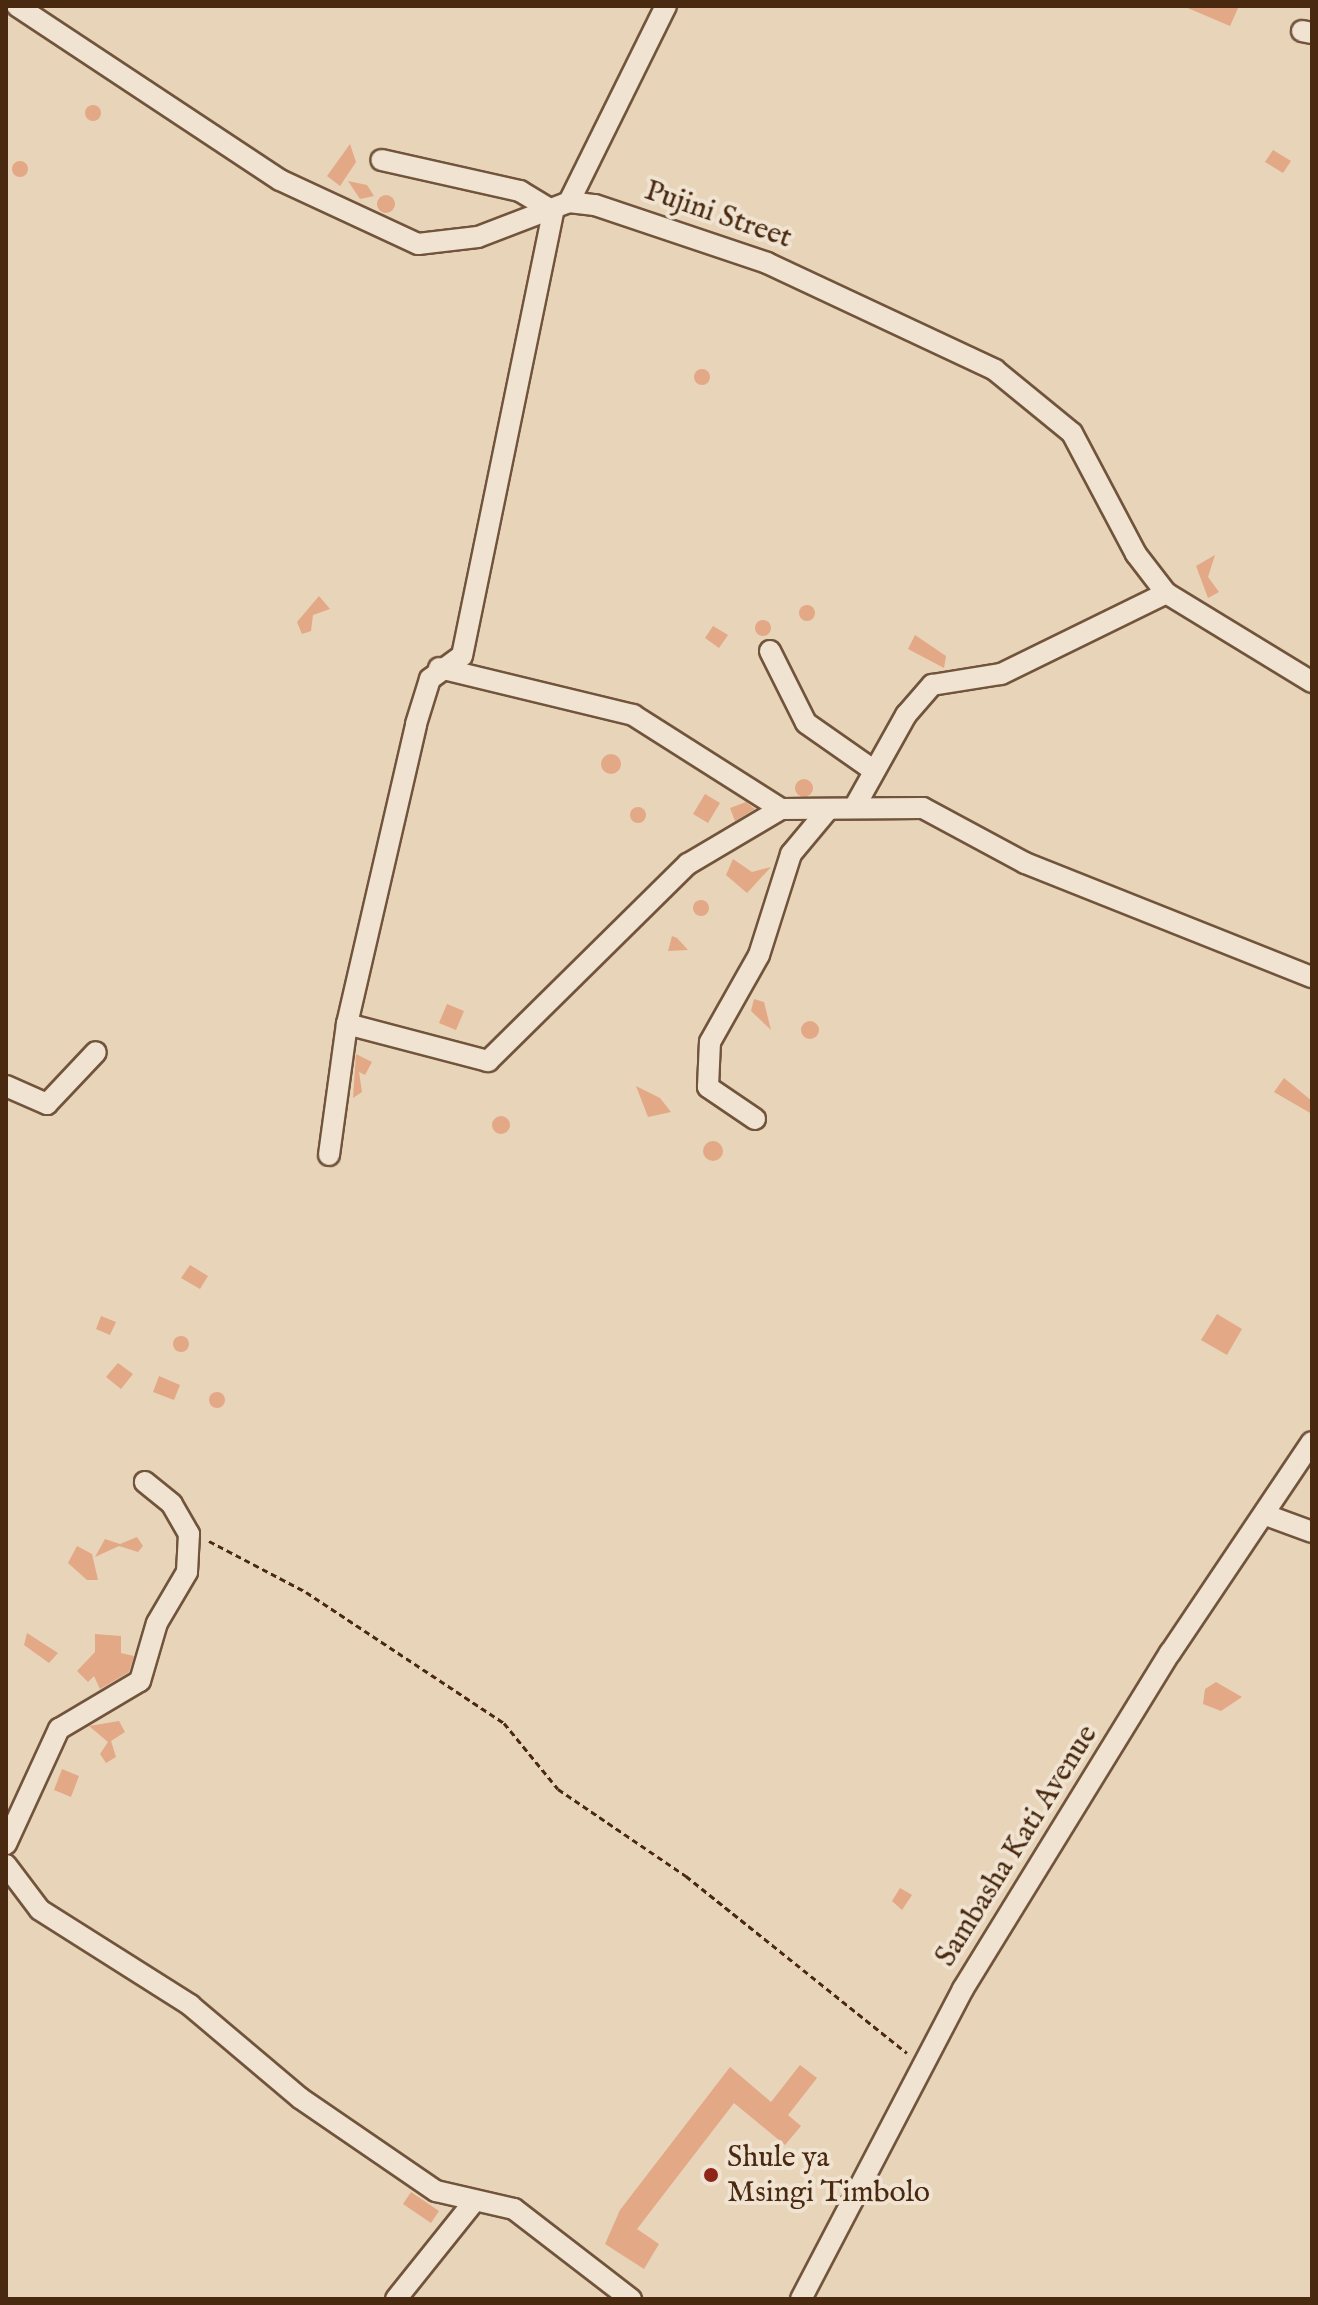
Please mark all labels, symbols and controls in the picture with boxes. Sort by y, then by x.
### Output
street label: Pujini Street [640,173,796,257]
street label: Sambasha Kati Avenue [928,1719,1106,1973]
place label: Shule ya Msingi Timbolo [727,2140,930,2210]
marker: Shule ya Msingi Timbolo [702,2166,720,2184]

